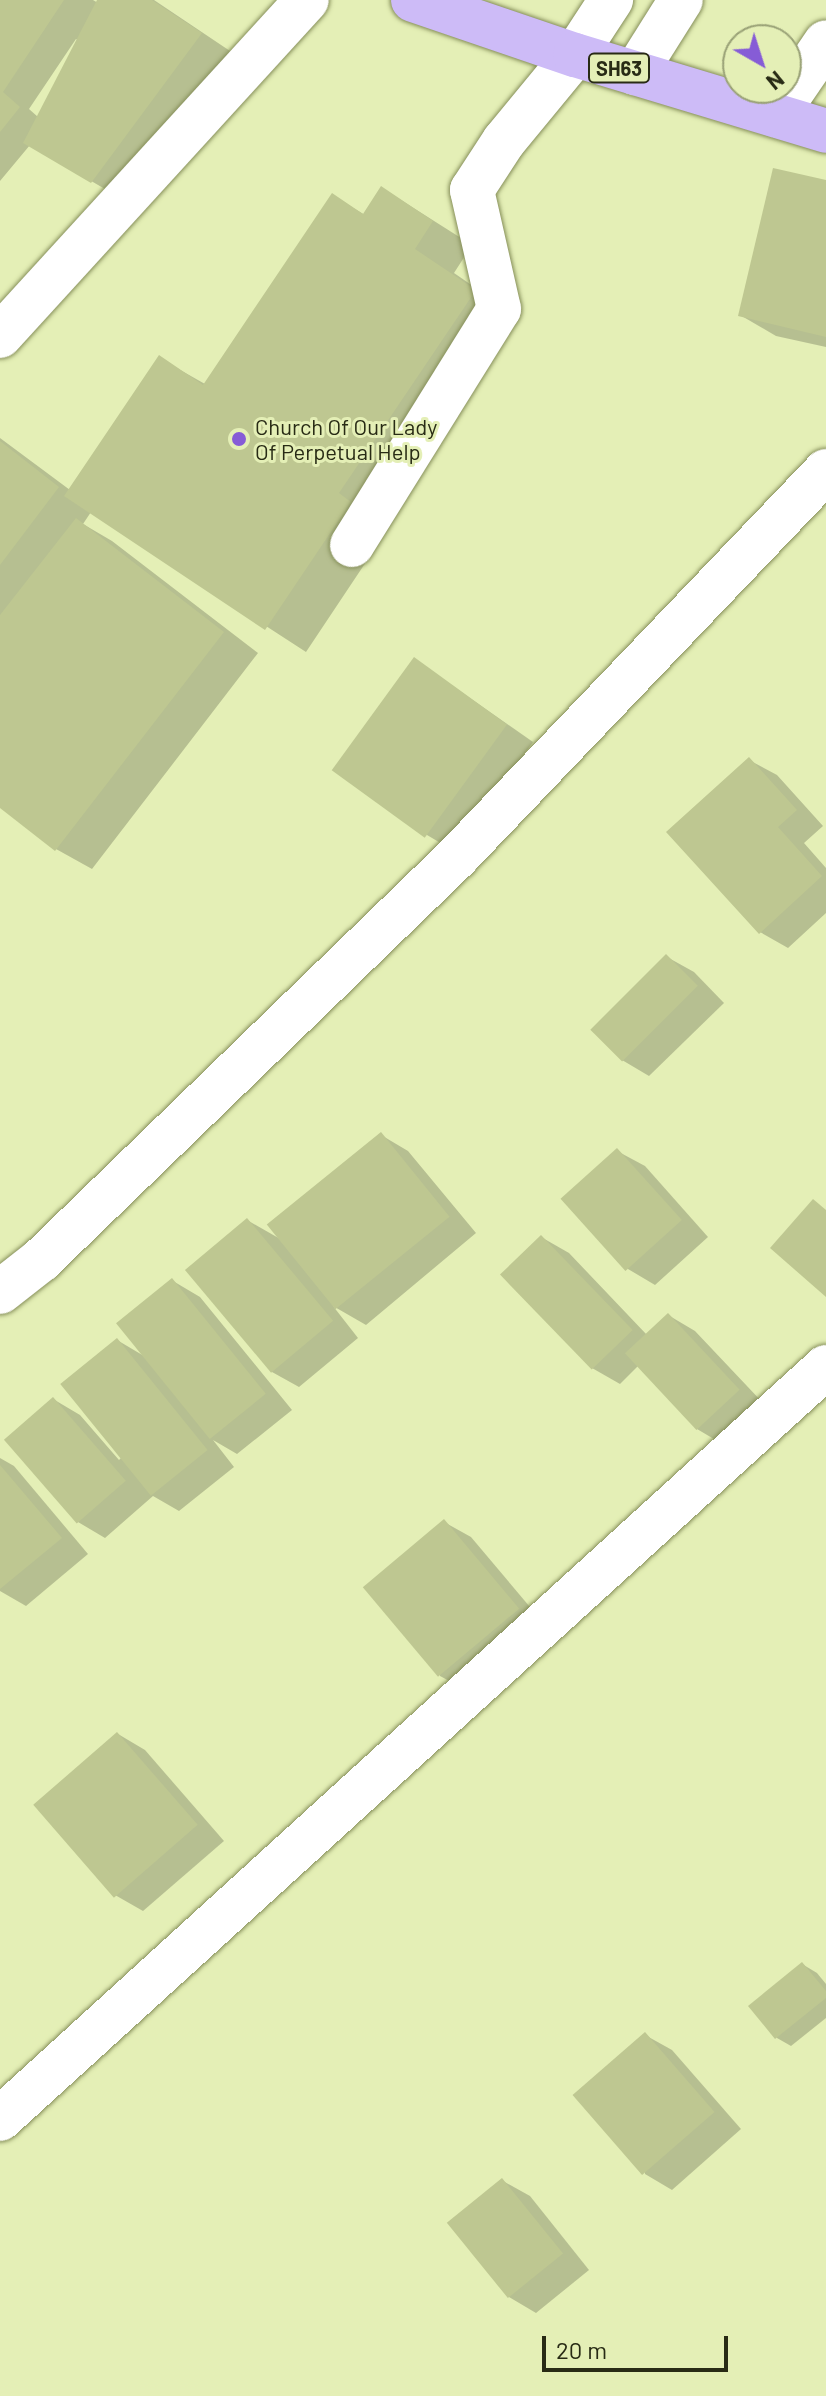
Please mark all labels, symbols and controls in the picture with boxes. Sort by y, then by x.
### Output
north arrow [722,24,802,104]
road number: SH63 [587,52,651,84]
text: N [762,66,790,96]
place label: Church Of Our Lady Of Perpetual Help [255,413,437,464]
marker: Church Of Our Lady Of Perpetual Help [230,430,248,448]
scale bar [546,2320,732,2370]
text: 20 m [556,2335,607,2364]

